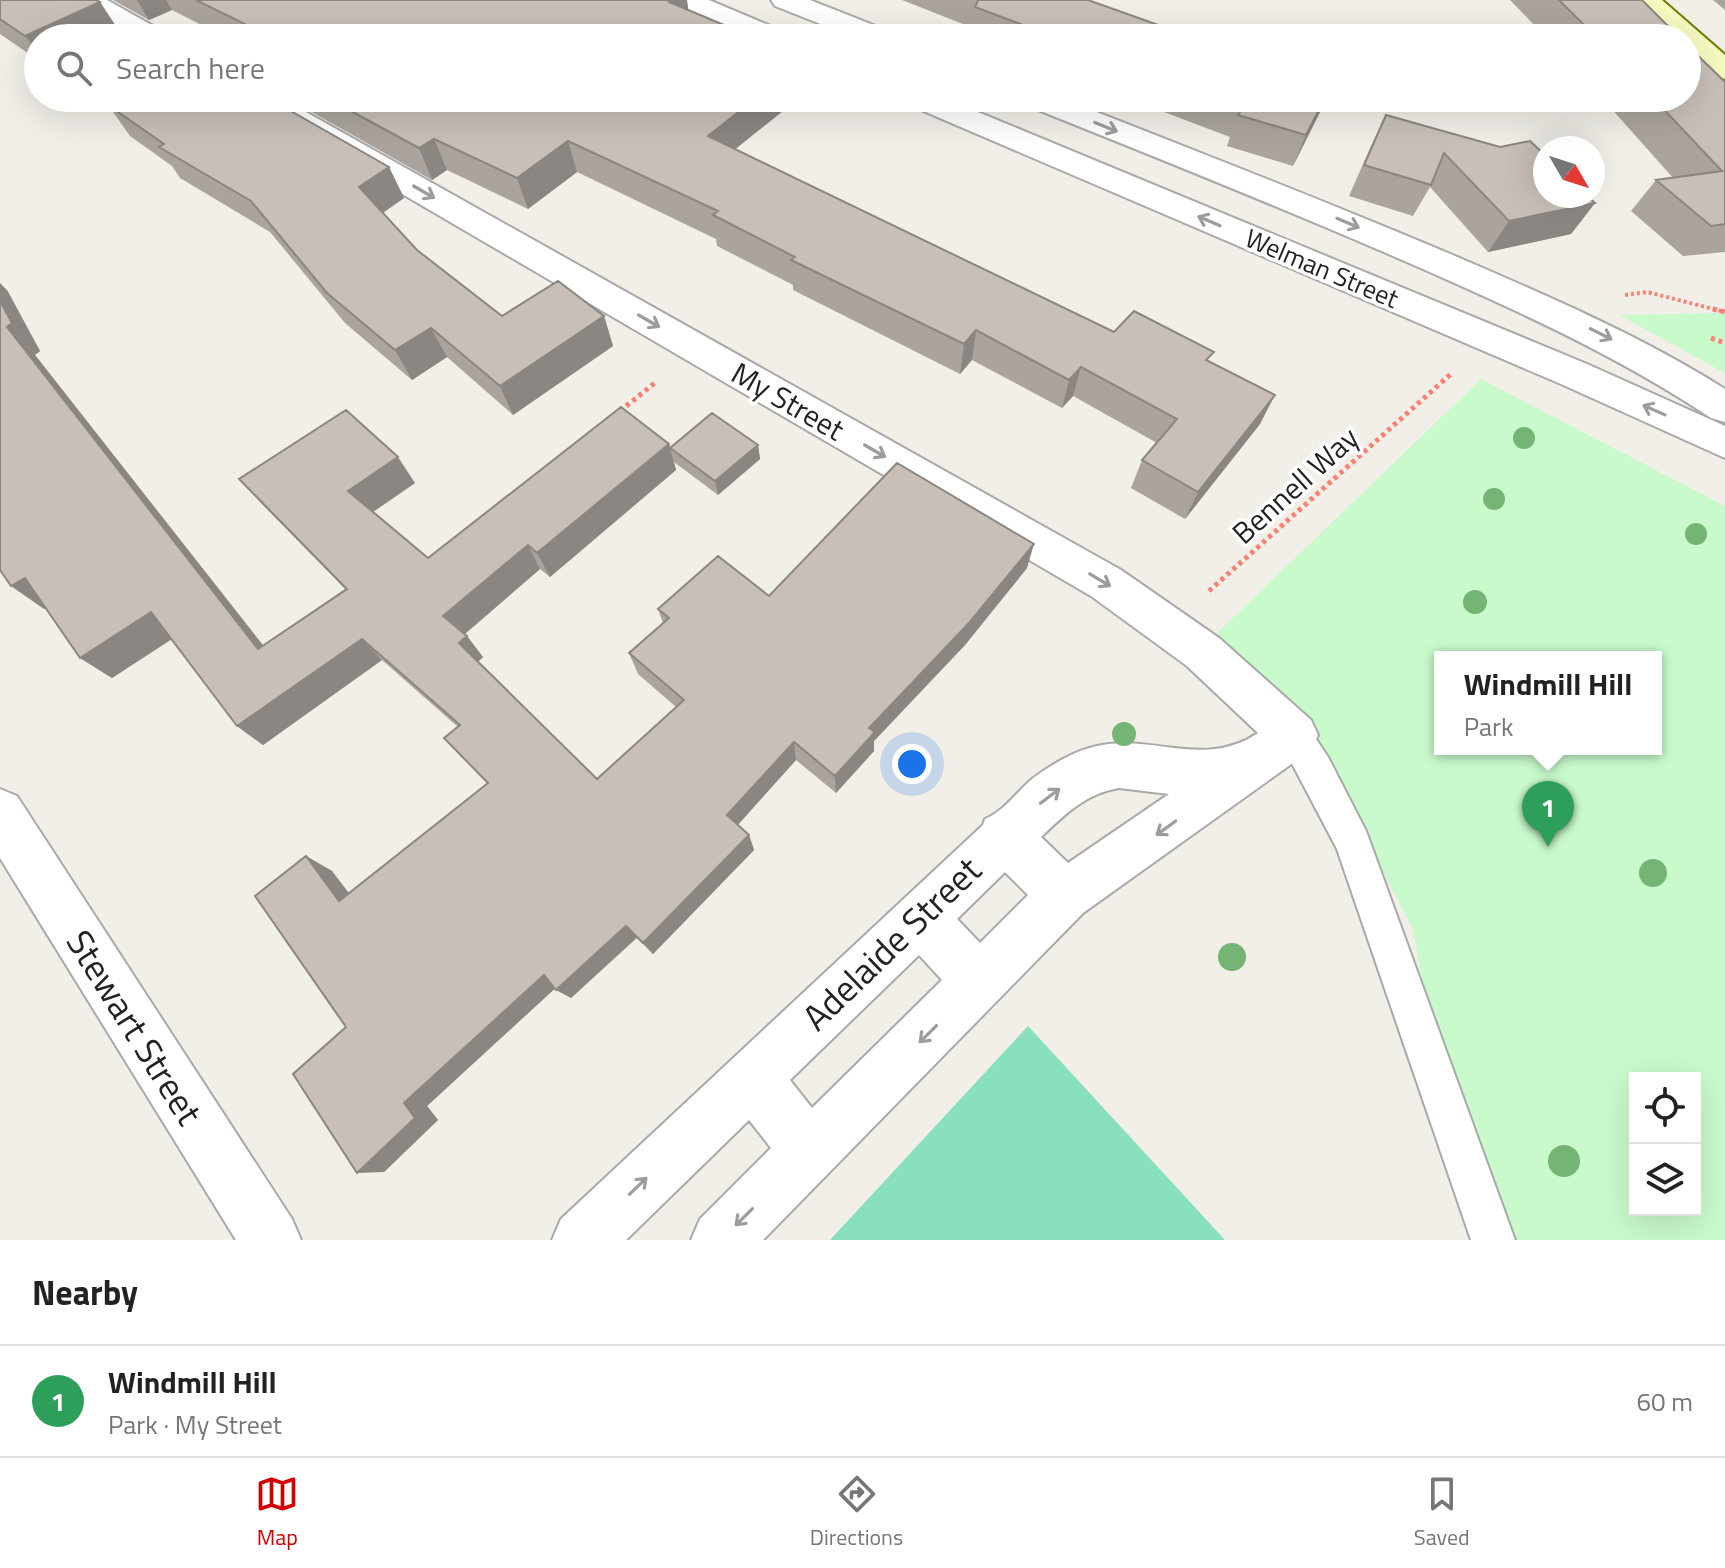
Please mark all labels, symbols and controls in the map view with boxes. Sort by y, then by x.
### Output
search box [24,24,1701,112]
text: Search here [116,45,265,91]
icon: search [52,46,96,90]
one-way arrow [1093,120,1118,135]
north arrow [1533,136,1605,208]
one-way arrow [411,185,435,200]
one-way arrow [1197,212,1222,227]
one-way arrow [1335,216,1360,231]
street label: Welman Street [1239,218,1405,318]
one-way arrow [637,313,660,329]
one-way arrow [1589,327,1613,342]
street label: My Street [723,350,853,452]
one-way arrow [1643,402,1667,417]
street label: Bennell Way [1221,415,1369,555]
one-way arrow [863,443,886,459]
one-way arrow [1088,572,1111,588]
popup [1434,651,1662,755]
text: Windmill Hill [1464,661,1632,707]
text: Park [1464,707,1513,746]
your location [892,744,932,784]
pin: 1 [1522,781,1574,847]
one-way arrow [1039,787,1060,804]
one-way arrow [1155,819,1177,836]
street label: Adelaide Street [789,843,993,1043]
street label: Stewart Street [53,919,217,1136]
one-way arrow [919,1024,938,1043]
map controls [1629,1072,1701,1216]
button: locate [1629,1072,1701,1144]
button: layers [1629,1144,1701,1216]
one-way arrow [628,1177,647,1196]
one-way arrow [735,1207,754,1226]
text: Nearby [32,1266,138,1318]
text: Windmill Hill [108,1359,277,1405]
text: 1 [51,1382,65,1421]
text: 60 m [1636,1382,1693,1421]
text: Park · My Street [108,1405,282,1444]
tab: Map [255,1472,299,1554]
tab: Directions [810,1472,903,1554]
tab: Saved [1414,1472,1470,1554]

